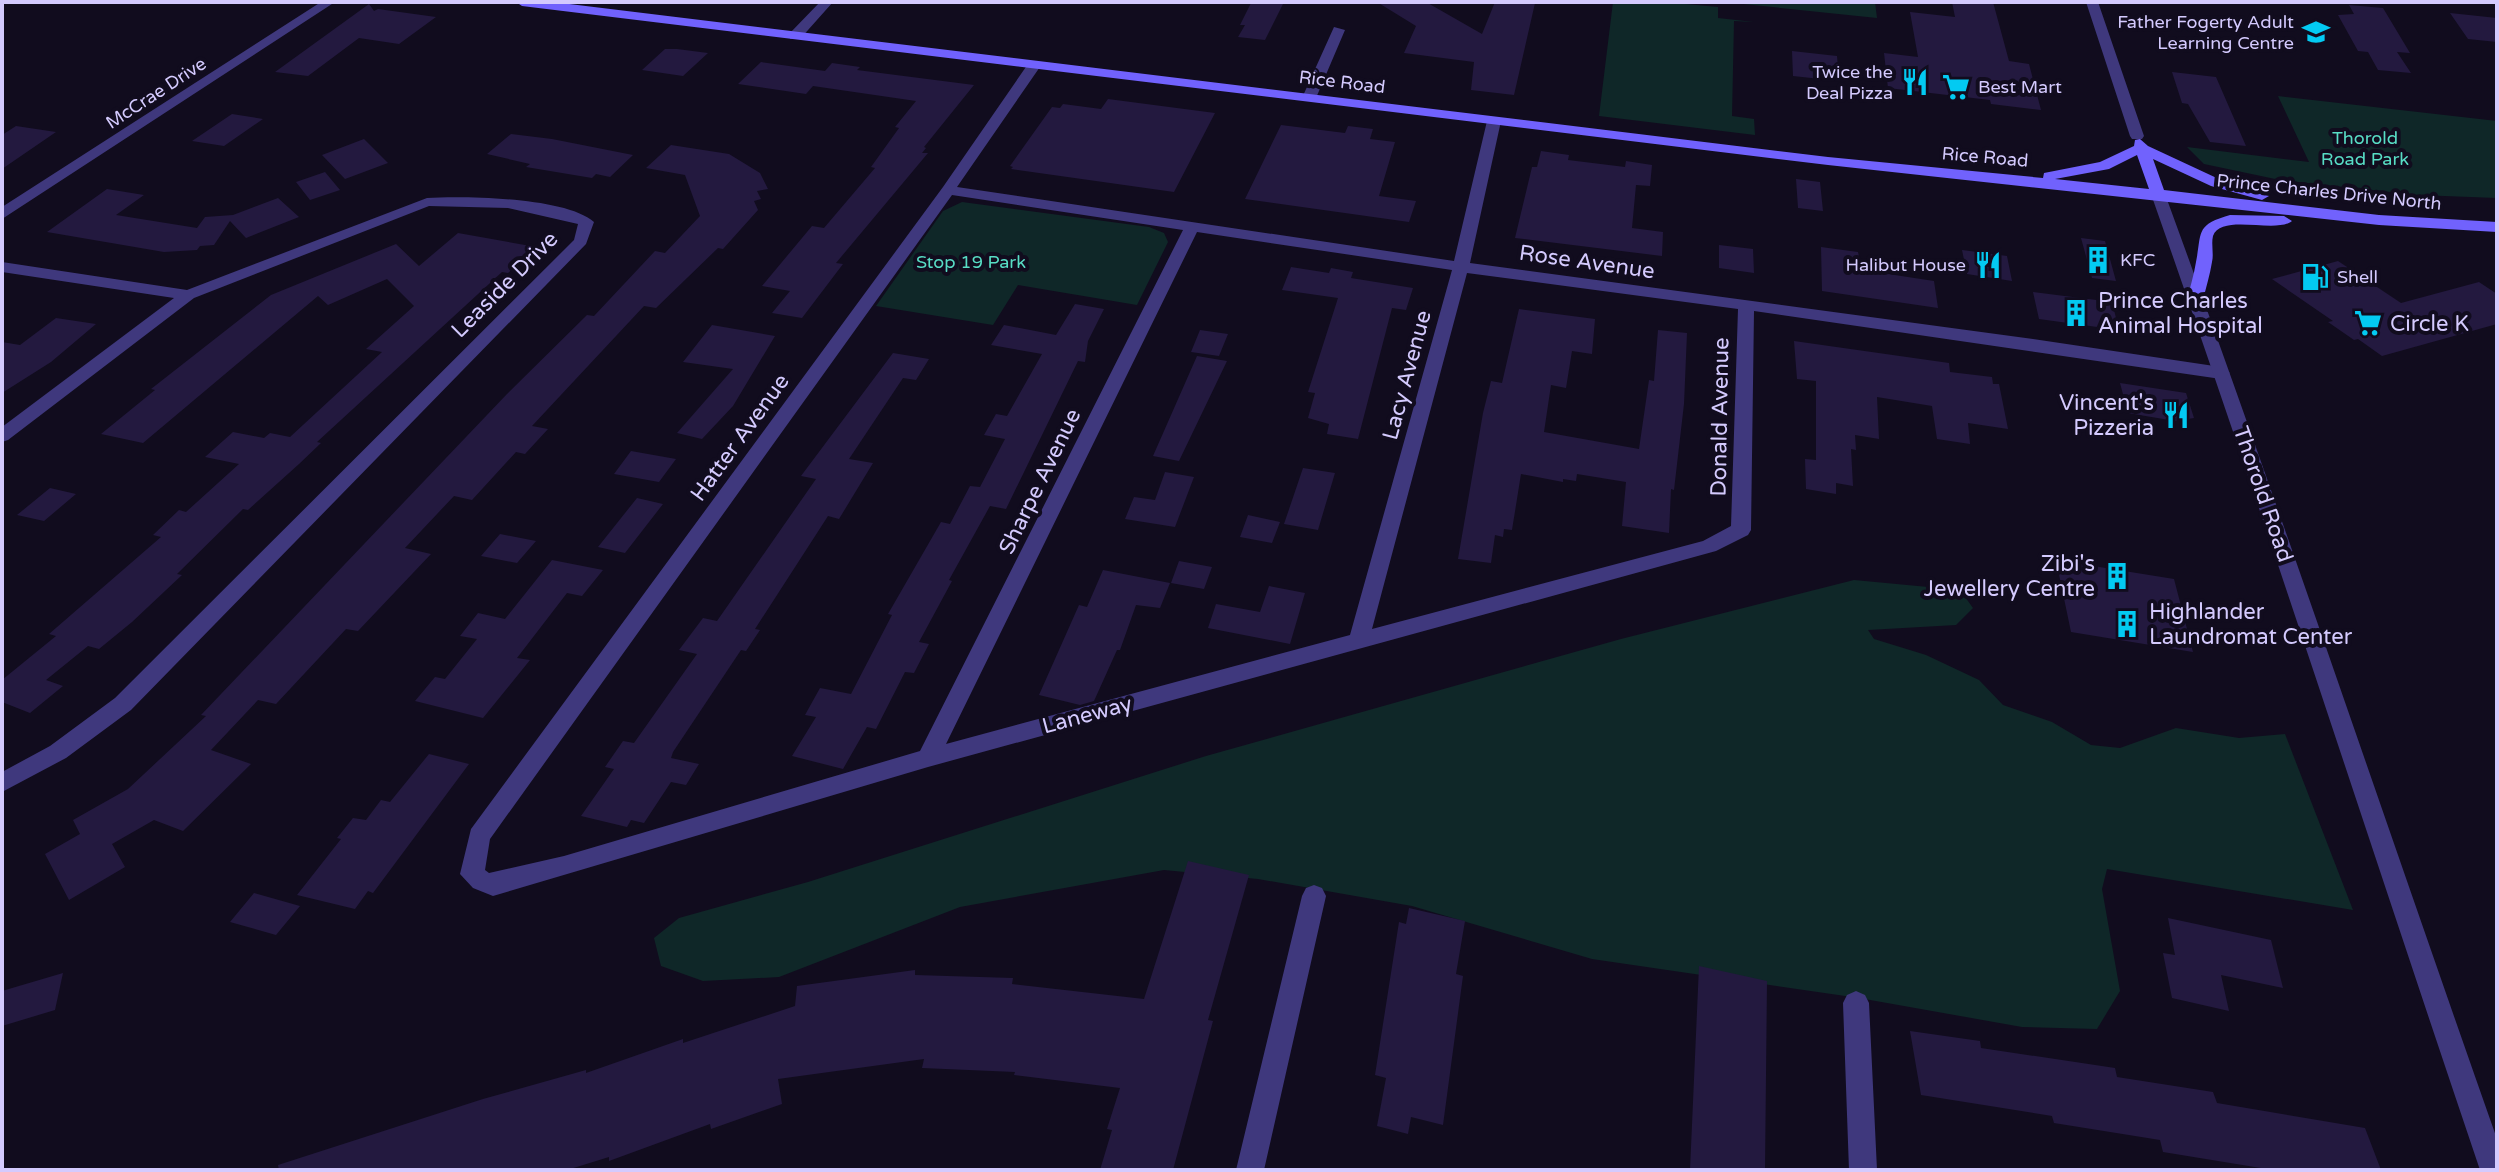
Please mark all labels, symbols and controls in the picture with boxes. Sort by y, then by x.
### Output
place label: Father Fogerty Adult Learning Centre [2117,11,2294,54]
school or university icon: Father Fogerty Adult Learning Centre [2301,17,2331,47]
street label: McCrae Drive [102,52,210,134]
place label: Twice the Deal Pizza [1806,61,1893,104]
street label: Rice Road [1298,66,1386,98]
restaurant icon: Twice the Deal Pizza [1900,67,1930,97]
supermarket icon: Best Mart [1941,72,1971,102]
place label: Best Mart [1978,76,2062,98]
park label: Thorold Road Park [2321,127,2409,170]
street label: Rice Road [1941,142,2029,172]
street label: Prince Charles Drive North [2215,169,2443,215]
street label: Leaside Drive [446,226,563,343]
street label: Rose Avenue [1517,240,1656,284]
building icon: KFC [2083,245,2113,275]
place label: KFC [2120,249,2155,271]
restaurant icon: Halibut House [1973,250,2003,280]
park label: Stop 19 Park [916,251,1026,273]
place label: Halibut House [1845,254,1966,276]
fuel station icon: Shell [2300,262,2330,292]
place label: Shell [2337,266,2378,288]
place label: Prince Charles Animal Hospital [2098,288,2263,339]
building icon: Prince Charles Animal Hospital [2061,298,2091,328]
street label: Lacy Avenue [1377,308,1437,443]
supermarket icon: Circle K [2353,308,2383,338]
place label: Circle K [2390,311,2469,337]
street label: Donald Avenue [1706,337,1734,497]
street label: Hatter Avenue [685,369,795,506]
place label: Vincent's Pizzeria [2059,390,2154,441]
restaurant icon: Vincent's Pizzeria [2161,400,2191,430]
street label: Sharpe Avenue [994,405,1086,558]
street label: Thorold Road [2228,423,2298,566]
place label: Zibi's Jewellery Centre [1924,551,2095,602]
building icon: Zibi's Jewellery Centre [2102,561,2132,591]
place label: Highlander Laundromat Center [2149,599,2353,650]
building icon: Highlander Laundromat Center [2112,609,2142,639]
street label: Laneway [1039,690,1135,739]

